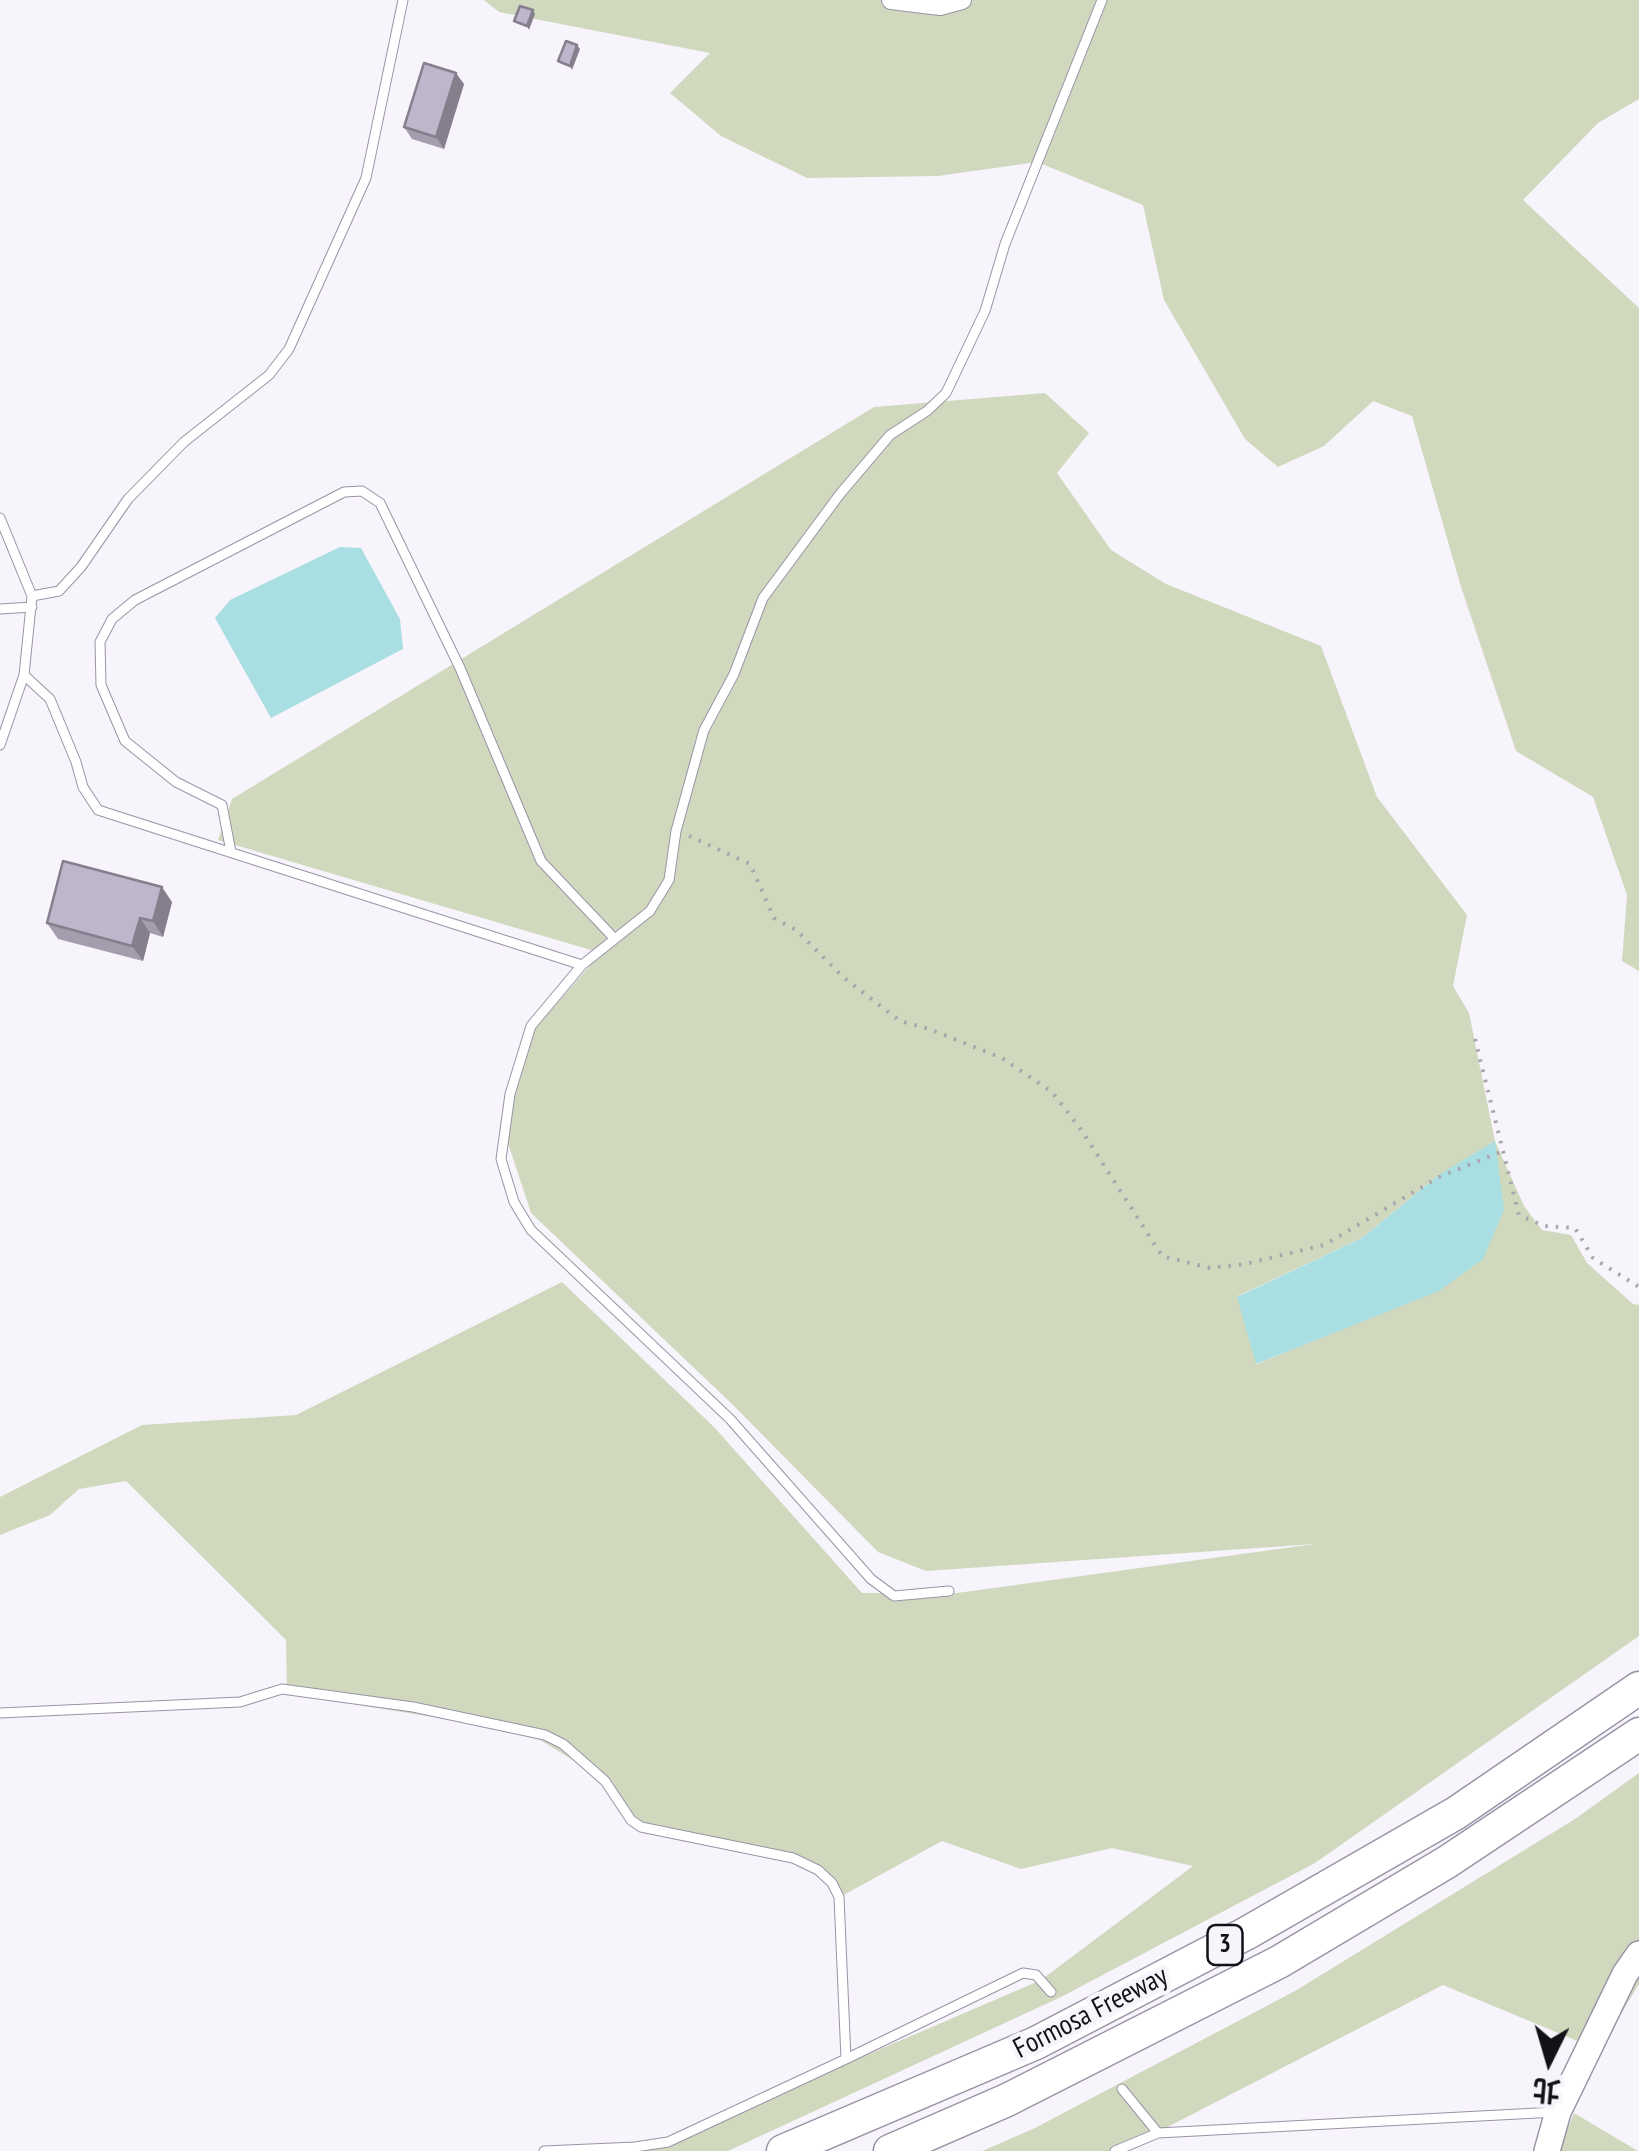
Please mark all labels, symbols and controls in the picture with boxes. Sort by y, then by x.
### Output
road number: 3 [1208,1925,1242,1965]
street label: Formosa Freeway [1008,1960,1174,2066]
north arrow [1499,2011,1599,2111]
text: 北 [1531,2072,1562,2111]

